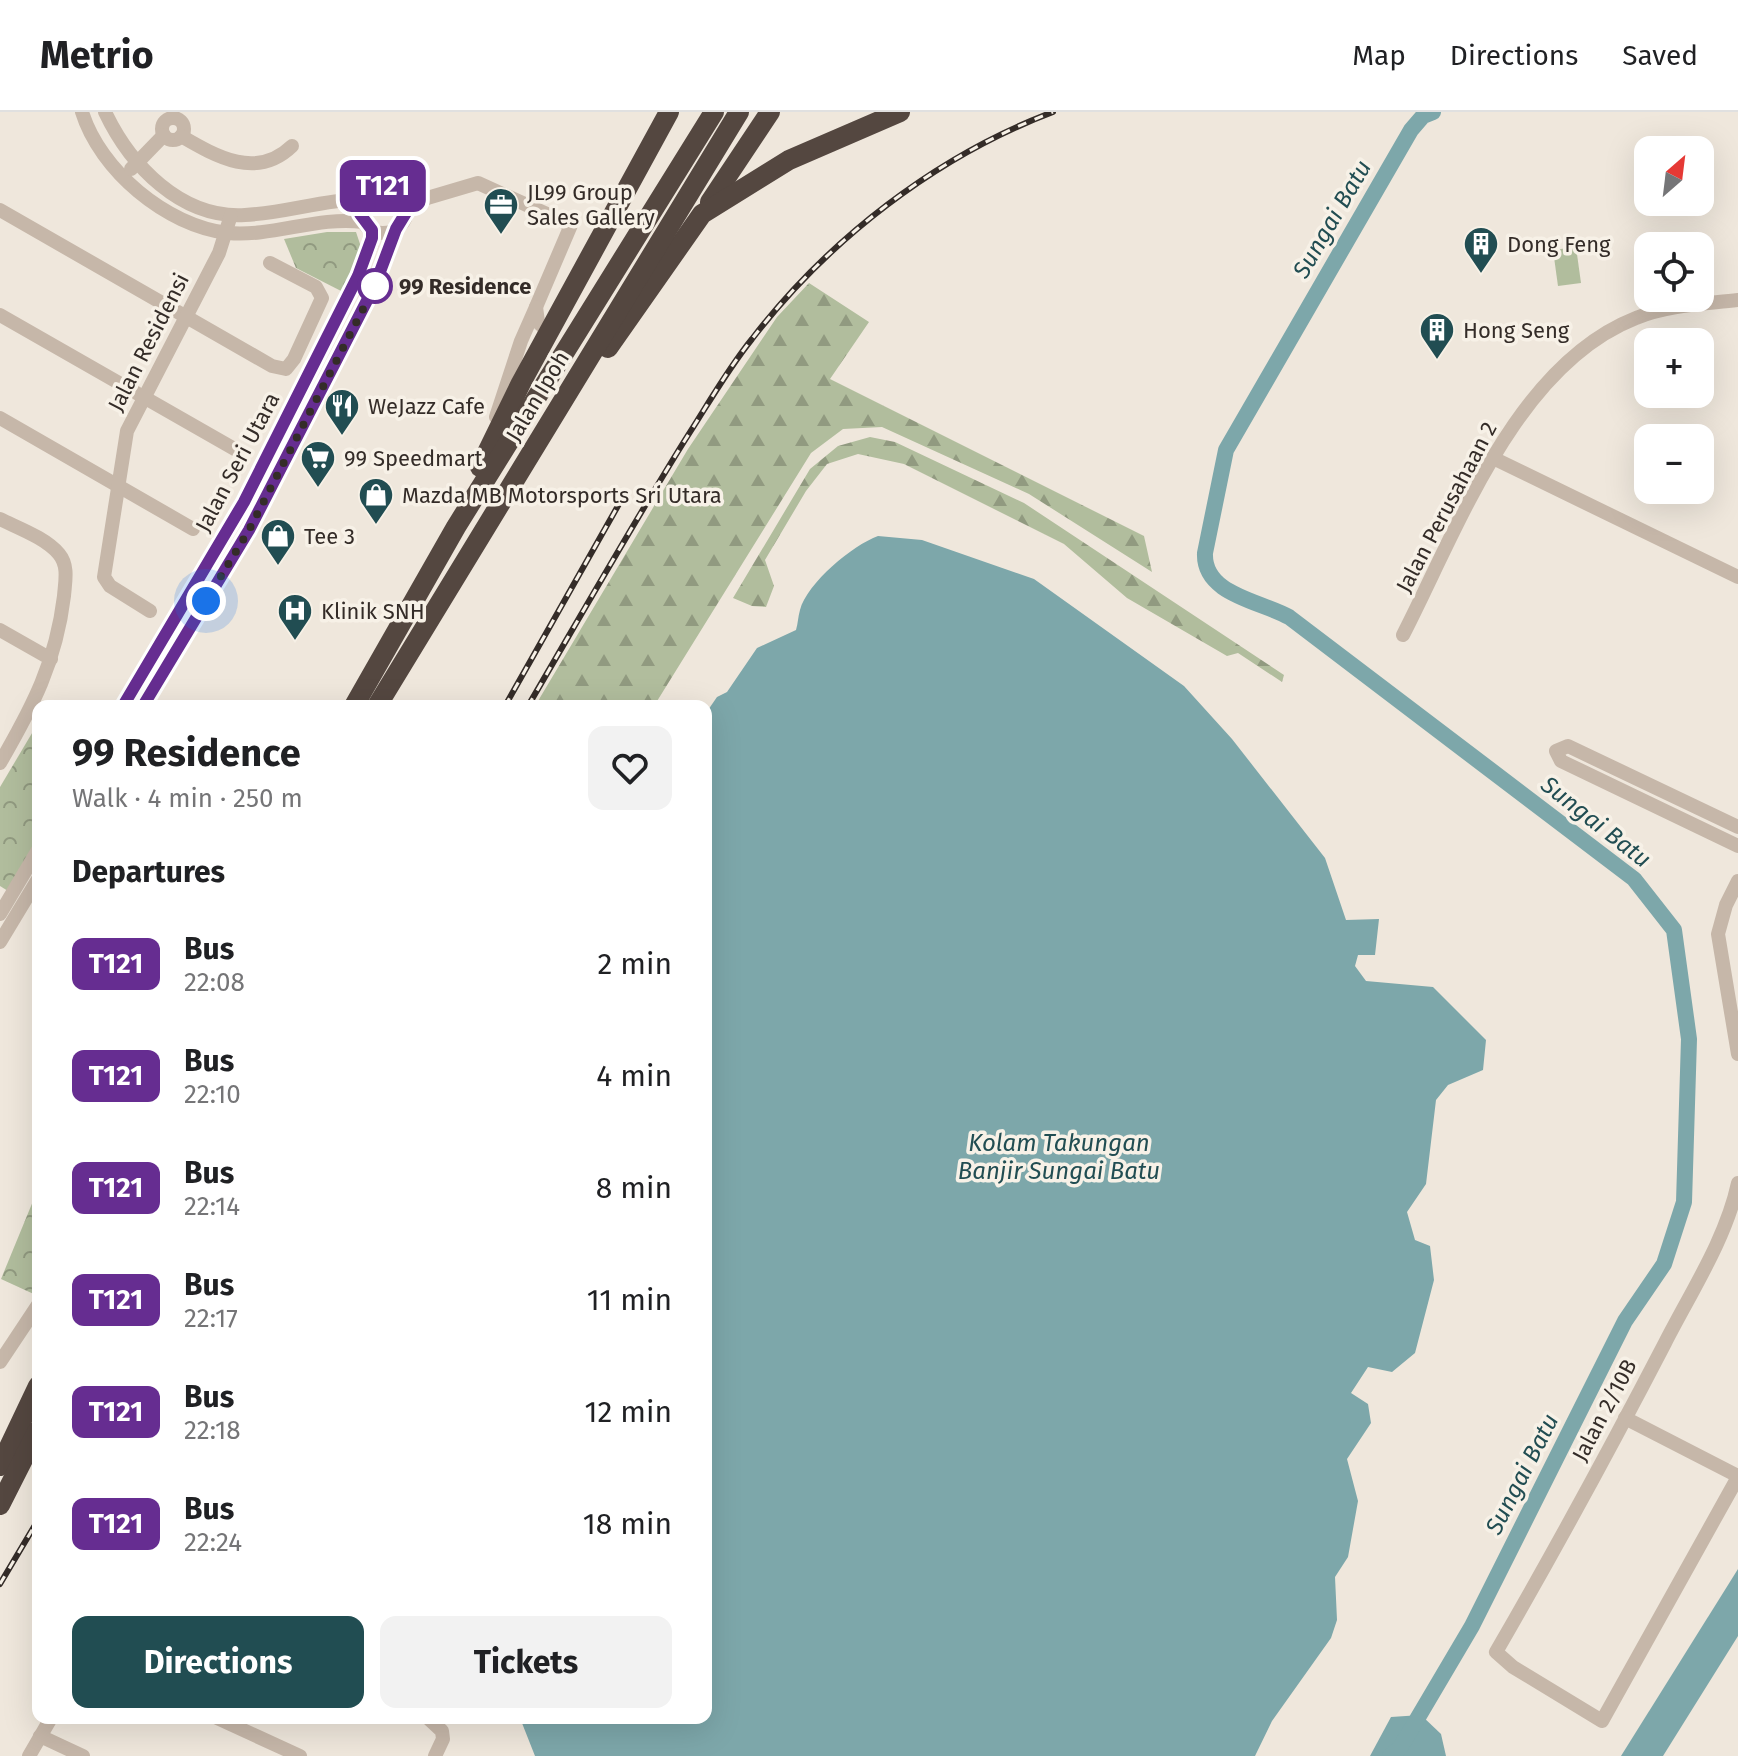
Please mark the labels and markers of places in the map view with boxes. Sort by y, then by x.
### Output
place label: JL99 Group Sales Gallery [527,179,655,231]
office icon: JL99 Group Sales Gallery [482,186,520,236]
building icon: Dong Feng [1462,225,1500,275]
place label: Dong Feng [1507,231,1611,258]
marker: 99 Residence [358,269,392,303]
place label: 99 Residence [399,273,531,300]
building icon: Hong Seng [1418,311,1456,361]
place label: Hong Seng [1463,317,1570,344]
restaurant icon: WeJazz Cafe [323,387,361,437]
place label: WeJazz Cafe [368,393,485,420]
supermarket icon: 99 Speedmart [299,439,337,489]
place label: 99 Speedmart [344,445,482,472]
shop icon: Mazda MB Motorsports Sri Utara [357,476,395,526]
place label: Mazda MB Motorsports Sri Utara [402,482,722,509]
shop icon: Tee 3 [259,517,297,567]
place label: Tee 3 [304,523,355,550]
hospital icon: Klinik SNH [276,592,314,642]
place label: Klinik SNH [321,598,425,625]

